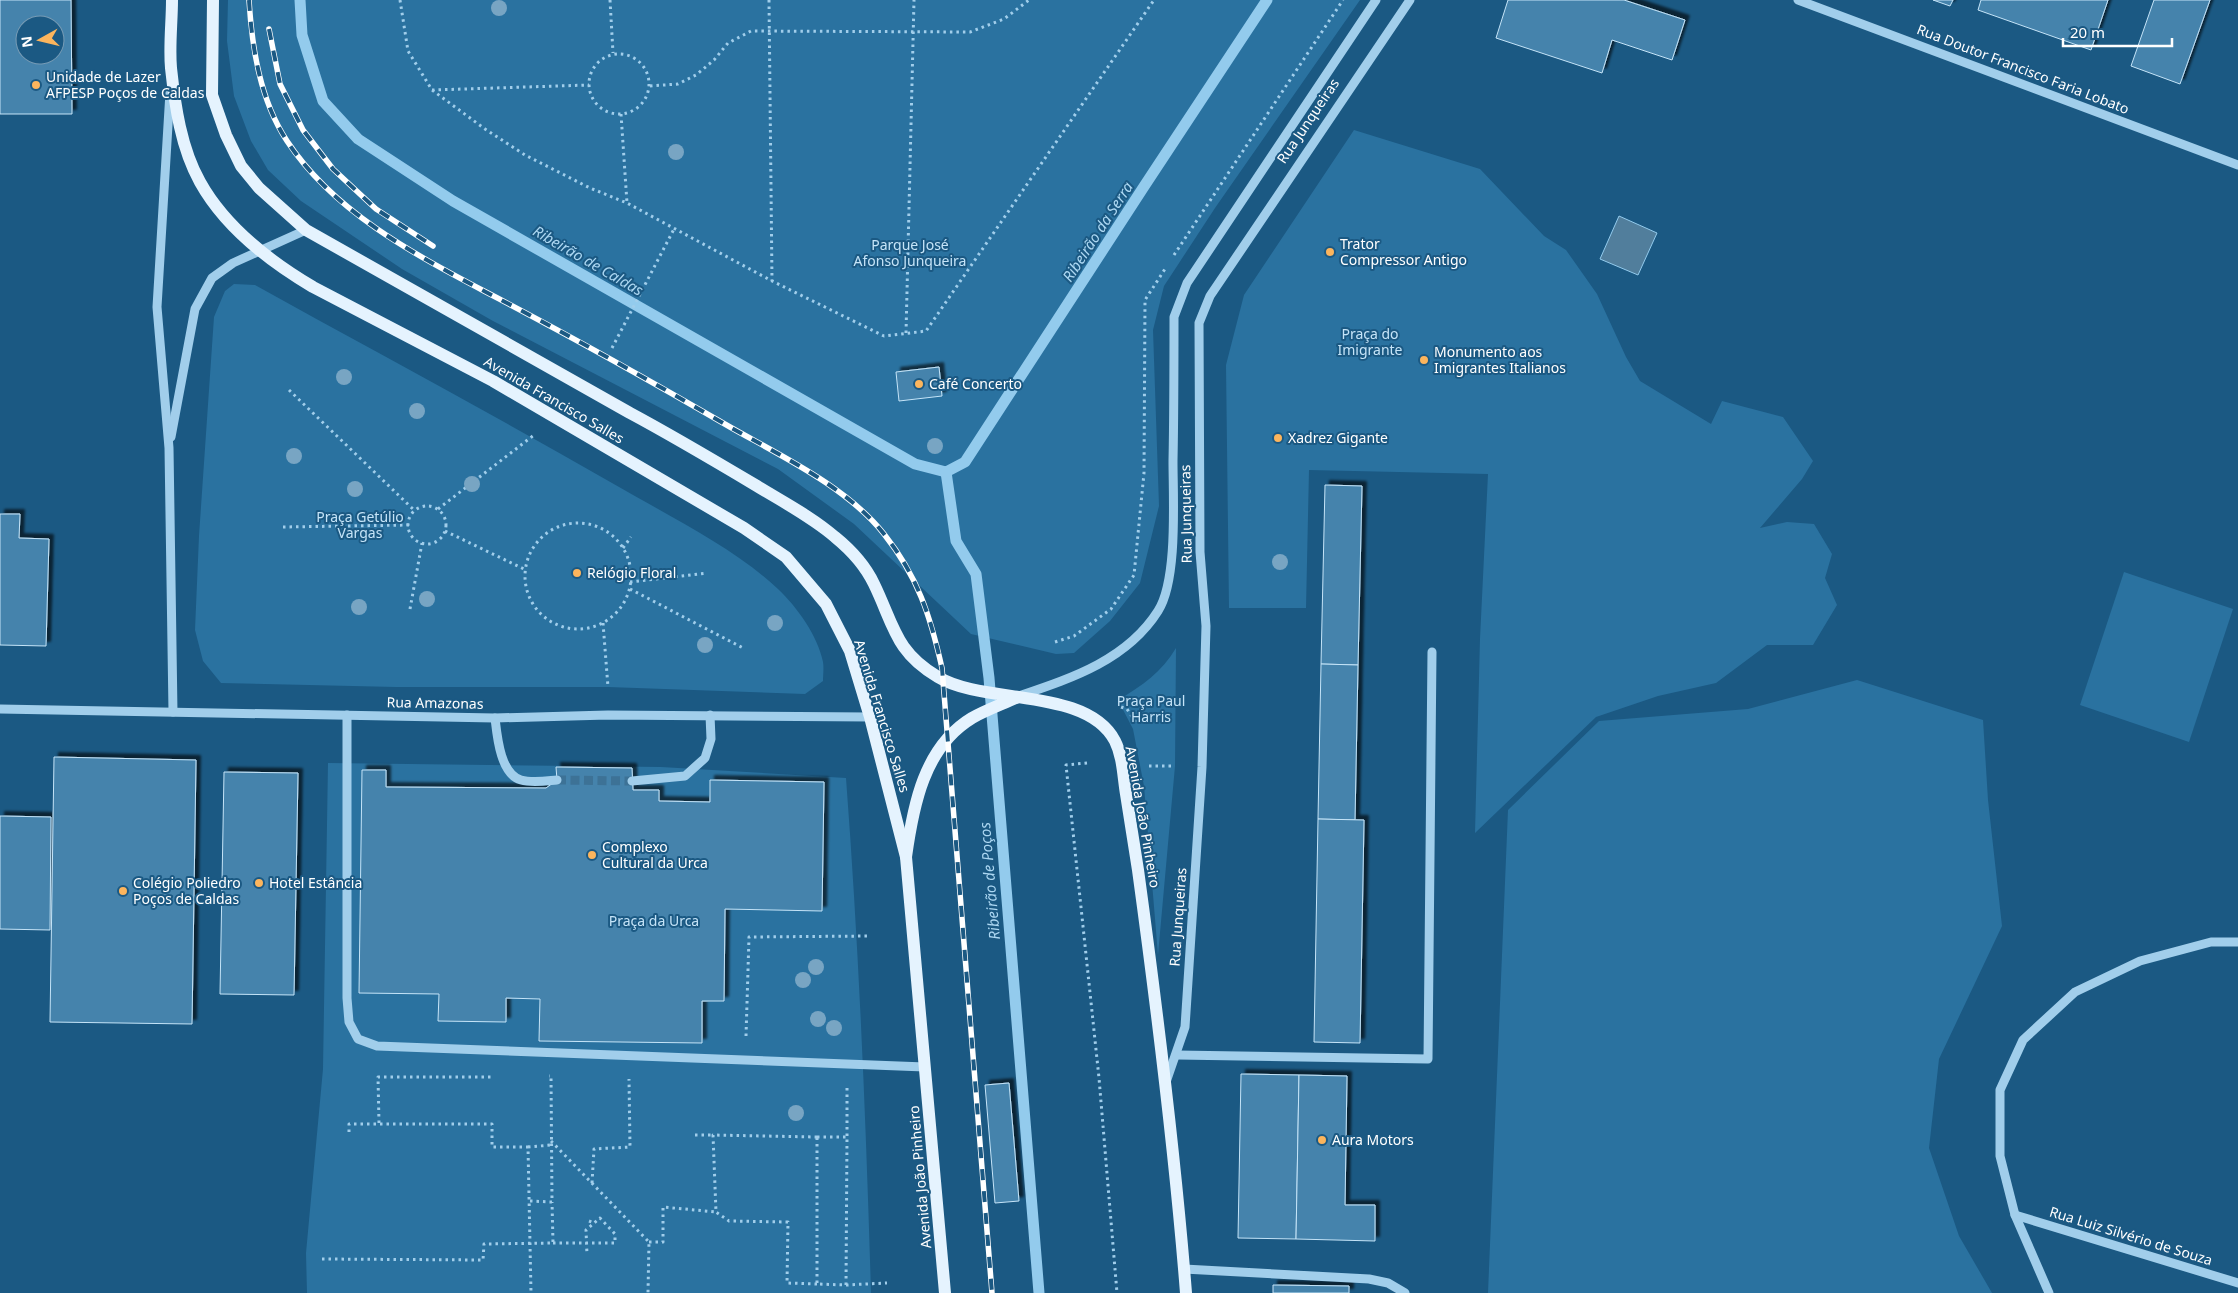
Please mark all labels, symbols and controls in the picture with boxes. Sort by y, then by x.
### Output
north arrow [15,15,65,65]
scale bar [2063,15,2172,47]
street label: Rua Doutor Francisco Faria Lobato [1914,19,2132,118]
text: 20 m [2070,22,2105,42]
text: N [16,35,37,49]
place label: Unidade de Lazer AFPESP Poços de Caldas [46,67,205,102]
street label: Rua Junqueiras [1272,74,1343,167]
marker: Unidade de Lazer AFPESP Poços de Caldas [30,79,42,91]
water label: Ribeirão da Serra [1057,177,1137,285]
water label: Ribeirão de Caldas [530,220,648,300]
place label: Trator Compressor Antigo [1340,234,1467,269]
park label: Parque José Afonso Junqueira [854,235,966,270]
marker: Trator Compressor Antigo [1324,246,1336,258]
park label: Praça do Imigrante [1337,324,1403,359]
place label: Monumento aos Imigrantes Italianos [1434,342,1566,377]
street label: Avenida Francisco Salles [481,352,628,448]
marker: Monumento aos Imigrantes Italianos [1418,354,1430,366]
place label: Café Concerto [929,374,1022,393]
marker: Café Concerto [913,378,925,390]
place label: Xadrez Gigante [1288,428,1388,447]
marker: Xadrez Gigante [1272,432,1284,444]
street label: Rua Junqueiras [1175,464,1196,564]
park label: Praça Getúlio Vargas [316,507,404,542]
place label: Relógio Floral [587,563,676,582]
marker: Relógio Floral [571,567,583,579]
street label: Avenida Francisco Salles [850,637,915,795]
park label: Praça Paul Harris [1117,691,1185,726]
street label: Rua Amazonas [386,692,484,713]
street label: Avenida João Pinheiro [1122,745,1165,889]
water label: Ribeirão de Poços [974,821,1004,941]
place label: Complexo Cultural da Urca [602,837,708,872]
marker: Complexo Cultural da Urca [586,849,598,861]
street label: Rua Junqueiras [1165,867,1190,967]
place label: Colégio Poliedro Poços de Caldas [133,873,241,908]
place label: Hotel Estância [269,873,362,892]
marker: Hotel Estância [253,877,265,889]
marker: Colégio Poliedro Poços de Caldas [117,885,129,897]
park label: Praça da Urca [609,911,699,930]
street label: Avenida João Pinheiro [904,1105,935,1249]
place label: Aura Motors [1332,1130,1414,1149]
marker: Aura Motors [1316,1134,1328,1146]
street label: Rua Luiz Silvério de Souza [2047,1202,2215,1269]

